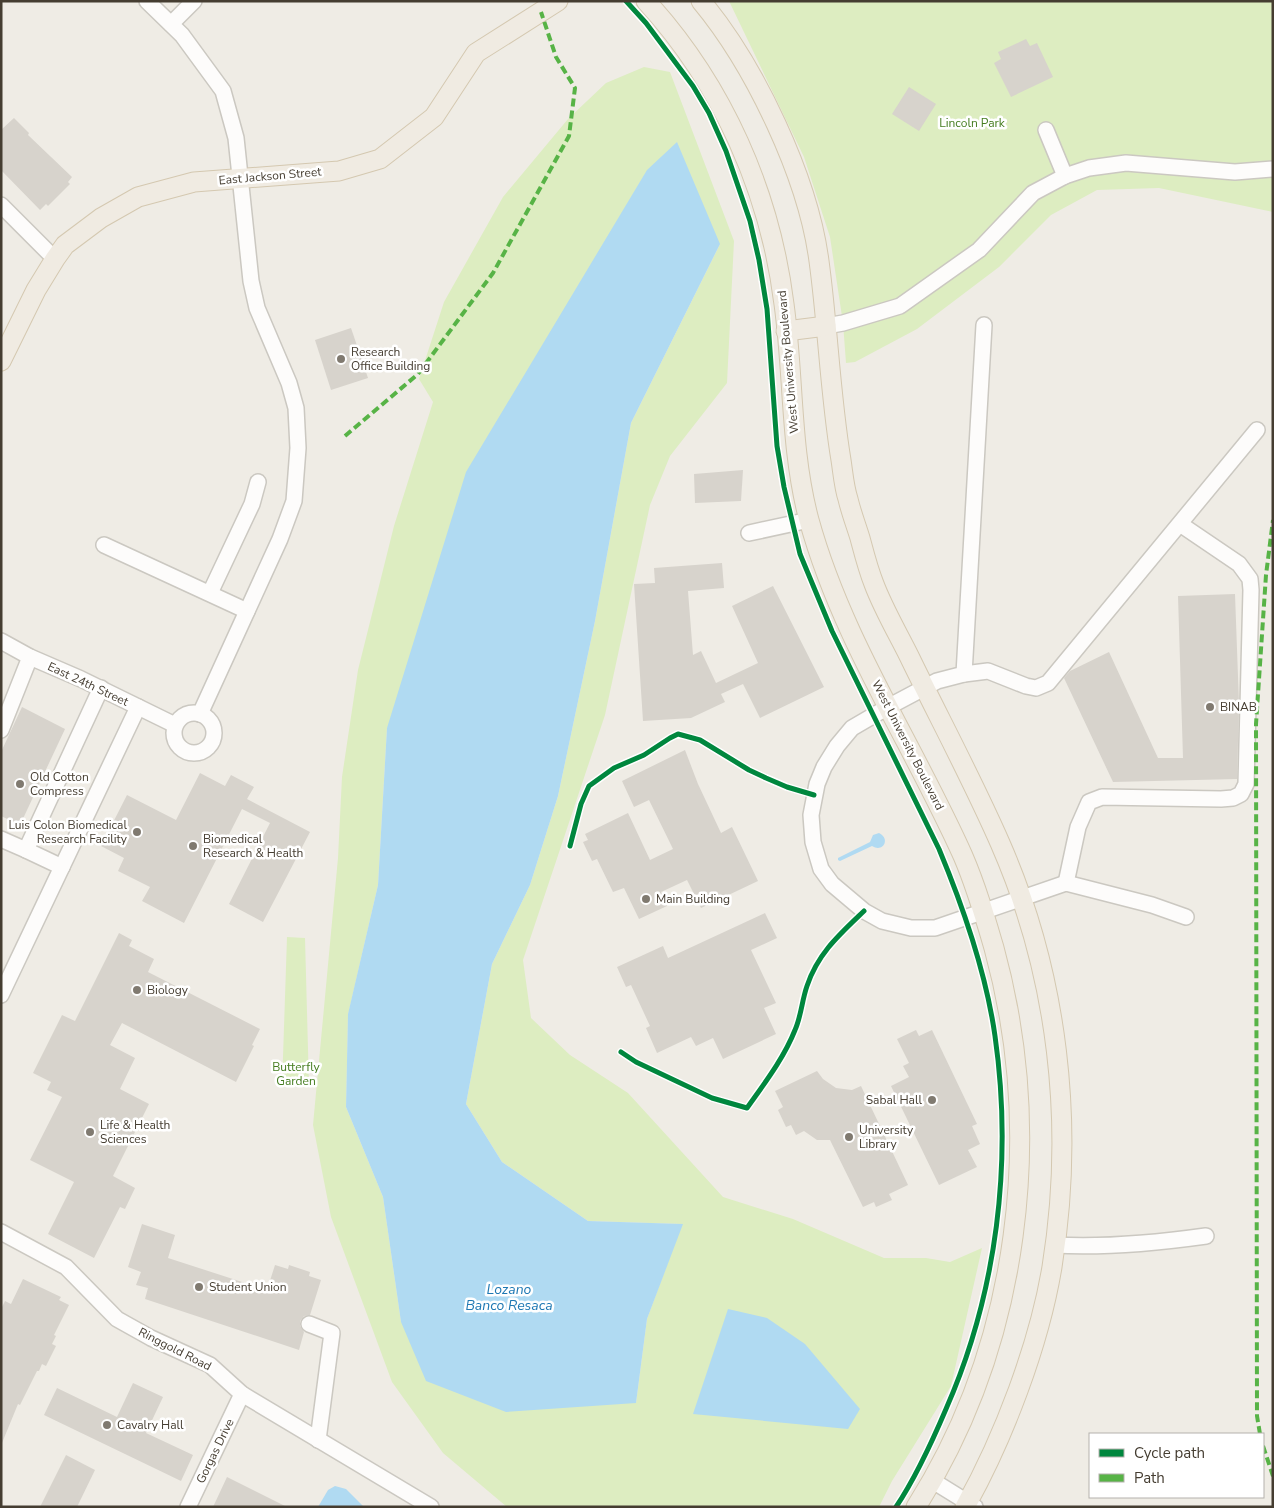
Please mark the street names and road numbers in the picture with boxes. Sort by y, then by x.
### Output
street label: East Jackson Street [218,163,323,188]
street label: West University Boulevard [774,290,802,434]
street label: East 24th Street [45,658,132,710]
street label: West University Boulevard [868,677,948,813]
street label: Ringgold Road [136,1324,214,1374]
street label: Gorgas Drive [192,1416,238,1486]

